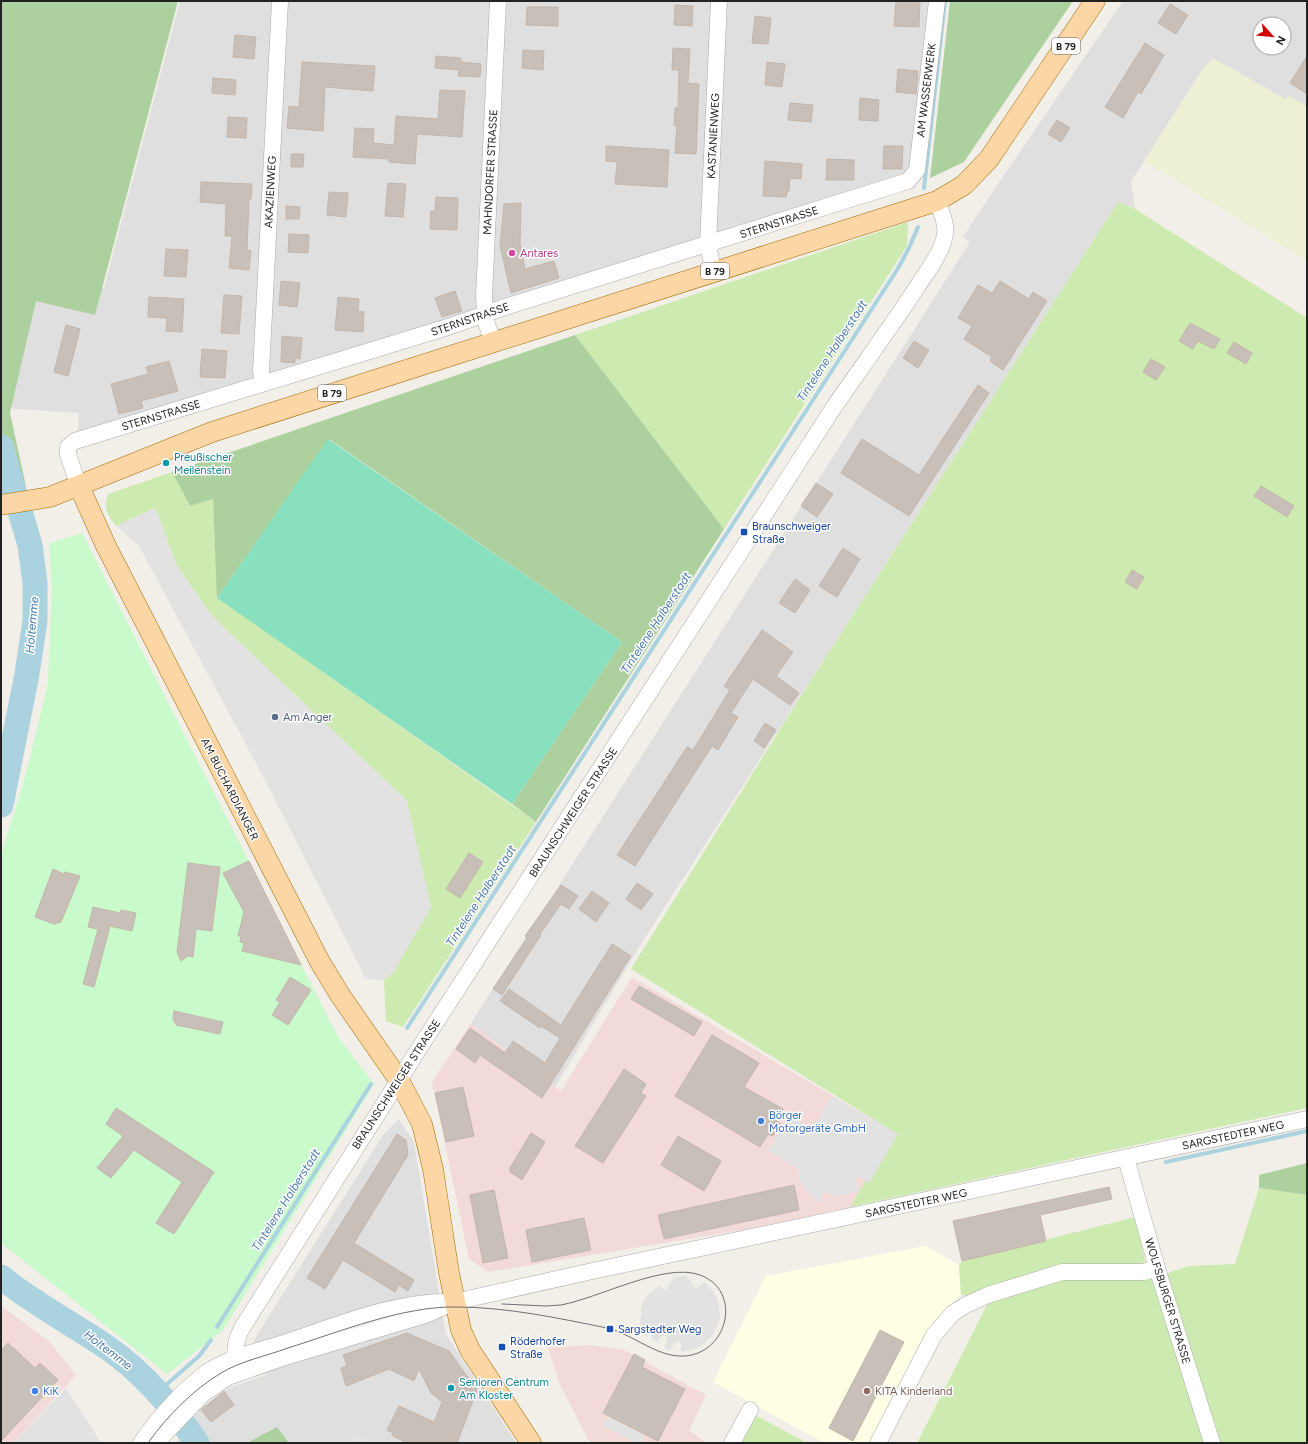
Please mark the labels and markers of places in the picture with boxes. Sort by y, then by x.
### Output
place label: Antares [520,247,558,260]
marker: Antares [507,248,517,258]
place label: Preußischer Meilenstein [174,451,232,477]
marker: Preußischer Meilenstein [161,458,171,468]
place label: Braunschweiger Straße [752,520,831,546]
marker: Braunschweiger Straße [739,527,749,537]
place label: Am Anger [283,711,333,724]
marker: Am Anger [270,712,280,722]
place label: Börger Motorgeräte GmbH [769,1109,866,1135]
marker: Börger Motorgeräte GmbH [756,1116,766,1126]
place label: Sargstedter Weg [618,1323,701,1336]
marker: Sargstedter Weg [605,1324,615,1334]
place label: Röderhofer Straße [510,1335,566,1361]
marker: Röderhofer Straße [497,1342,507,1352]
place label: Senioren Centrum Am Kloster [459,1376,549,1402]
marker: Senioren Centrum Am Kloster [446,1383,456,1393]
place label: KiK [43,1385,59,1398]
place label: KITA Kinderland [875,1385,952,1398]
marker: KiK [30,1386,40,1396]
marker: KITA Kinderland [862,1386,872,1396]

